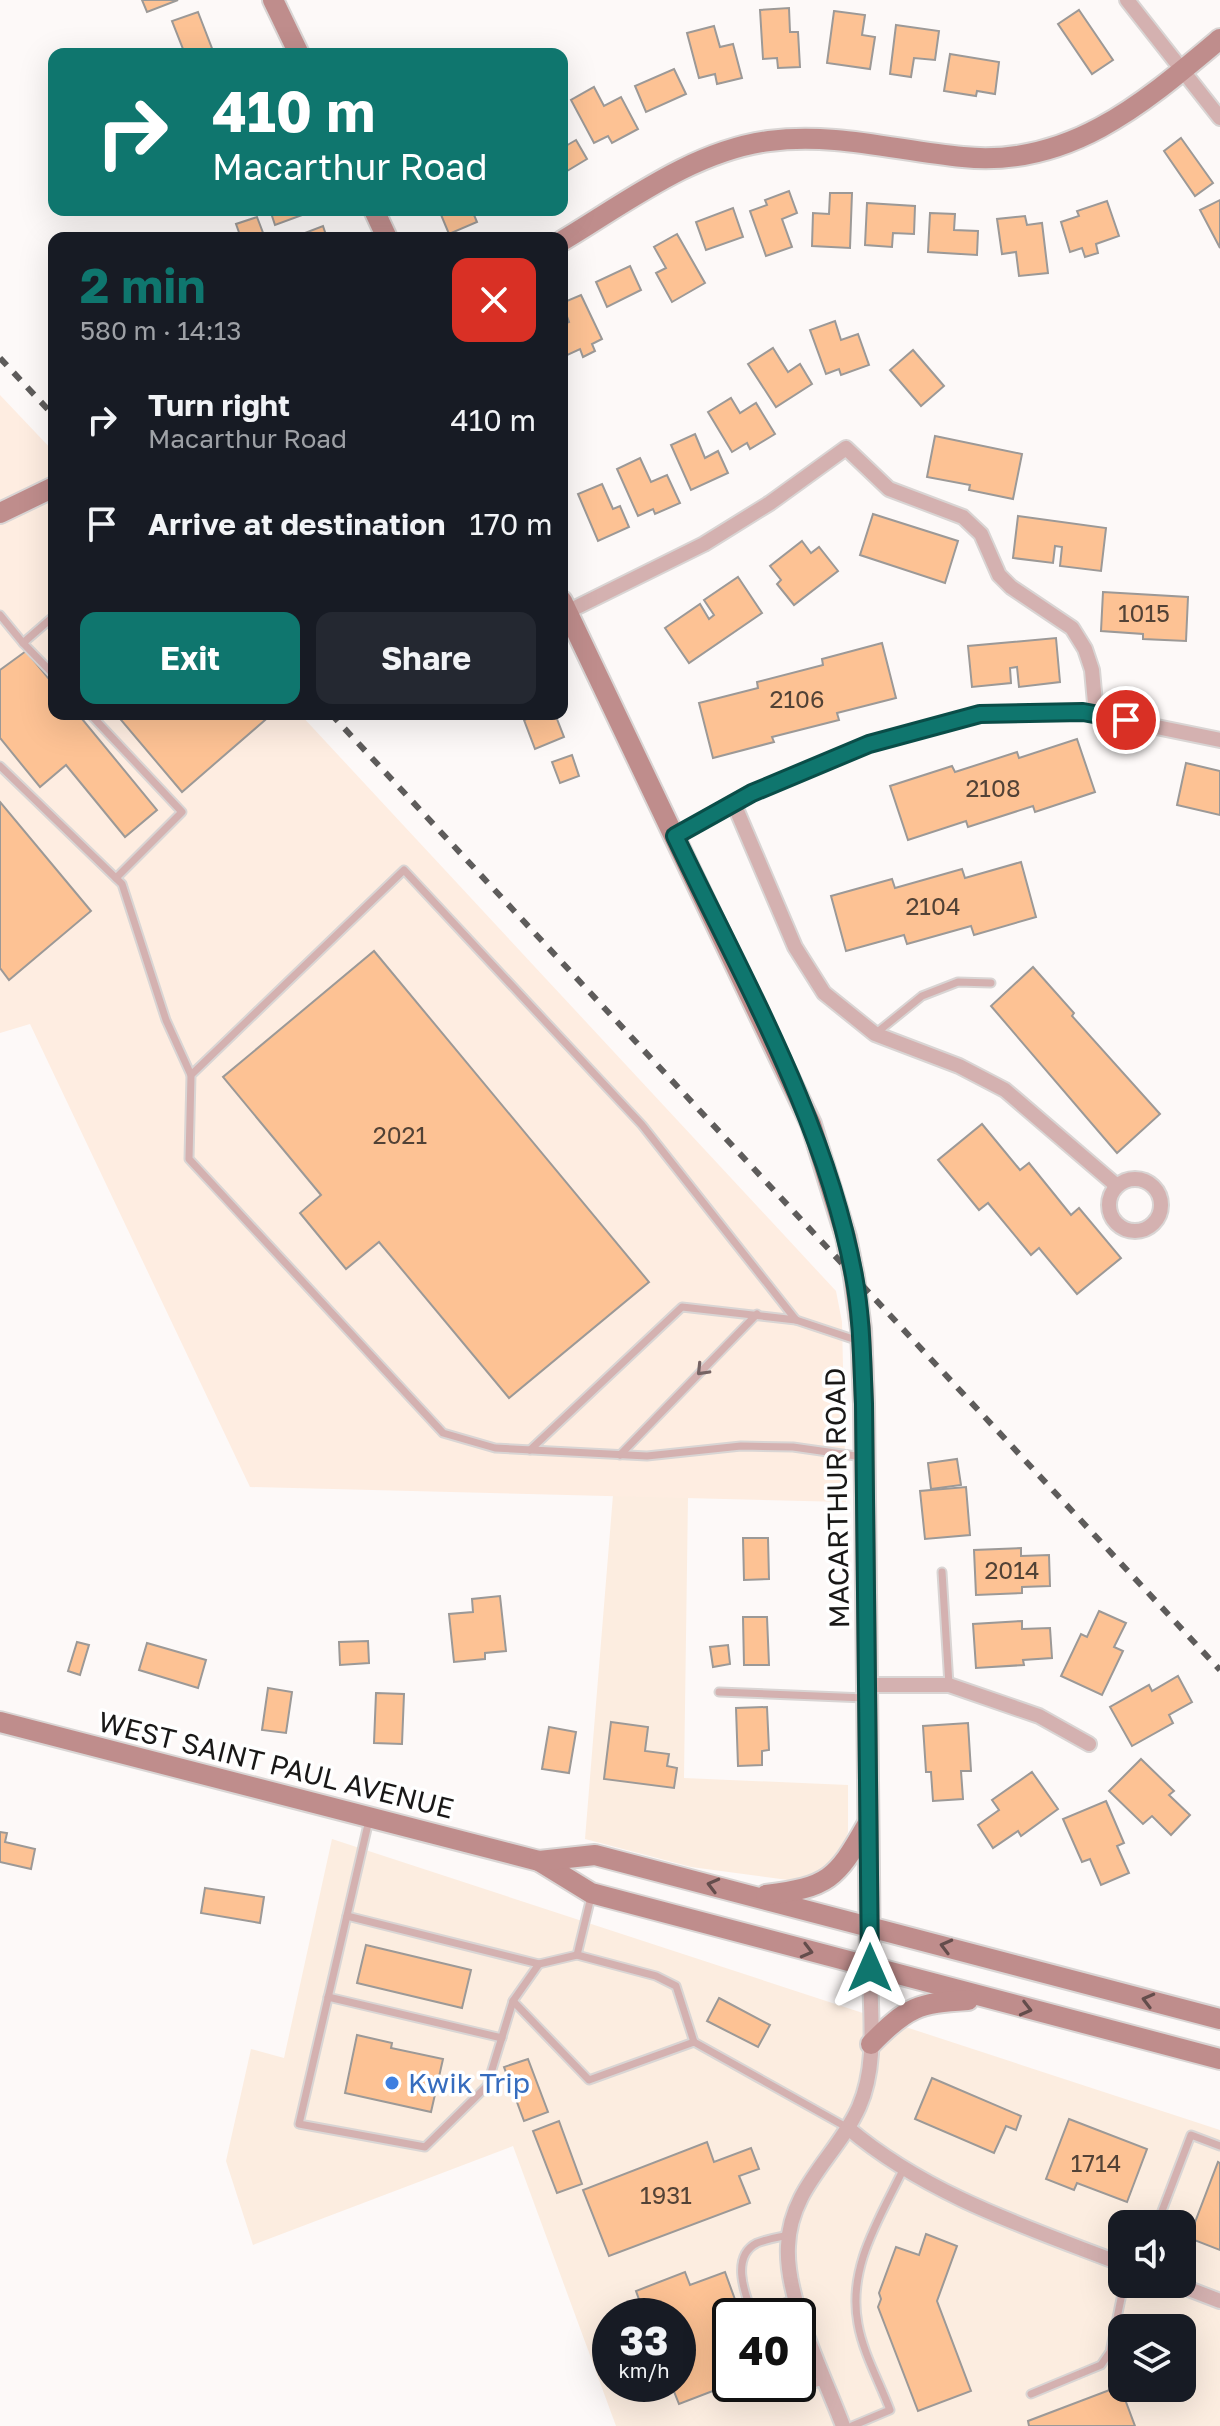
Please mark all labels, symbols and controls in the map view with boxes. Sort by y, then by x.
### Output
text: 410 m [212,77,375,144]
icon: right [80,80,184,184]
text: Macarthur Road [212,145,488,188]
text: 2 min [80,256,205,314]
button: close [452,258,536,342]
text: 580 m · 14:13 [80,315,241,346]
text: Turn right [148,387,290,423]
icon: right [80,398,124,442]
text: 410 m [451,402,536,438]
text: Macarthur Road [148,423,347,454]
icon: arrive [80,502,124,546]
text: Arrive at destination [148,506,445,542]
text: 170 m [469,506,552,542]
house number: 1015 [1118,598,1170,627]
button: Exit [80,612,300,704]
button: Share [316,612,536,704]
house number: 2106 [770,684,824,713]
pin [1092,686,1160,754]
icon: arrive [1104,698,1148,742]
house number: 2108 [965,773,1021,802]
house number: 2104 [905,891,961,920]
house number: 2021 [373,1120,427,1149]
one-way arrow [697,1361,712,1375]
street label: MACARTHUR ROAD [818,1367,855,1629]
house number: 2014 [984,1555,1040,1584]
street label: WEST SAINT PAUL AVENUE [95,1704,457,1825]
one-way arrow [706,1877,720,1894]
position arrow [828,1926,912,2010]
one-way arrow [939,1939,953,1956]
one-way arrow [800,1942,814,1959]
one-way arrow [1141,1993,1155,2009]
one-way arrow [1019,2000,1033,2017]
place label: Kwik Trip [408,2066,530,2099]
marker: Kwik Trip [383,2074,401,2092]
house number: 1714 [1071,2148,1121,2177]
house number: 1931 [640,2180,692,2209]
map controls [1108,2210,1196,2402]
button: sound [1108,2210,1196,2298]
speed limit sign: 40 [712,2298,816,2402]
button: layers [1108,2314,1196,2402]
text: 33 [620,2316,668,2364]
text: km/h [619,2358,669,2382]

